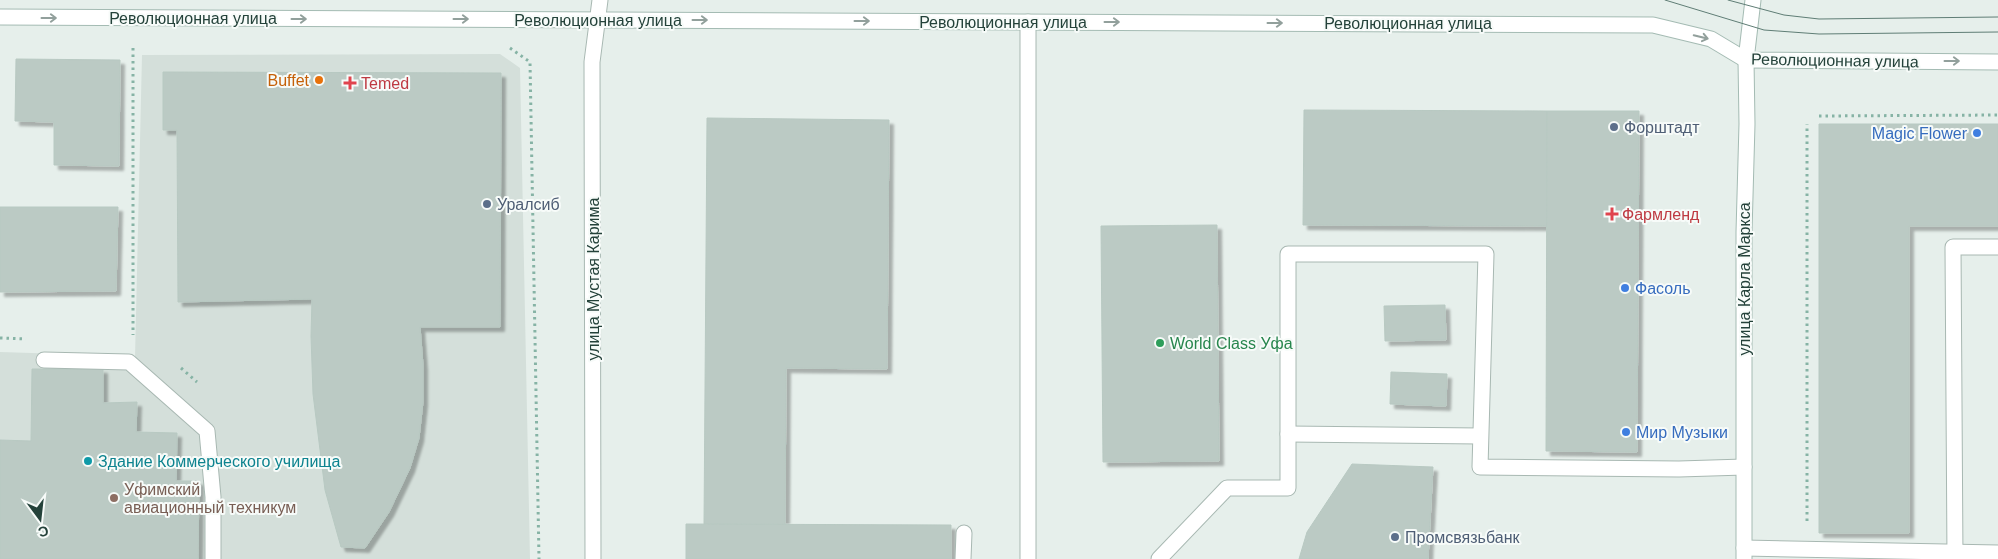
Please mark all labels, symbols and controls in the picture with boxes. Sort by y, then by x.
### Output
street label: Революционная улица [109,10,277,27]
street label: Революционная улица [514,12,682,29]
one-way arrow [40,13,56,23]
one-way arrow [290,14,306,24]
one-way arrow [452,14,469,24]
street label: Революционная улица [919,14,1087,31]
one-way arrow [691,15,707,25]
street label: Революционная улица [1324,15,1492,32]
one-way arrow [854,16,870,26]
one-way arrow [1104,17,1120,27]
one-way arrow [1266,18,1282,28]
one-way arrow [1692,32,1708,42]
street label: Революционная улица [1751,51,1919,70]
one-way arrow [1944,56,1960,66]
place label: Buffet [267,72,310,89]
marker: Buffet [313,74,325,86]
place label: Temed [361,75,409,92]
marker: Temed [343,76,357,90]
place label: Форштадт [1624,119,1700,136]
marker: Форштадт [1608,121,1620,133]
place label: Magic Flower [1872,125,1968,142]
marker: Magic Flower [1971,127,1983,139]
place label: Уралсиб [497,196,560,213]
street label: улица Мустая Карима [585,197,602,360]
marker: Уралсиб [481,198,493,210]
street label: улица Карла Маркса [1736,202,1753,356]
place label: Фармленд [1622,206,1700,223]
marker: Фармленд [1606,208,1618,220]
place label: Фасоль [1635,280,1690,297]
marker: Фасоль [1619,282,1631,294]
place label: World Class Уфа [1170,335,1293,352]
marker: World Class Уфа [1154,337,1166,349]
place label: Мир Музыки [1636,424,1728,441]
marker: Мир Музыки [1620,426,1632,438]
place label: Здание Коммерческого училища [98,453,341,470]
marker: Здание Коммерческого училища [82,455,94,467]
place label: Уфимский авиационный техникум [124,481,296,516]
marker: Уфимский авиационный техникум [108,492,120,504]
north arrow [15,494,65,544]
text: С [36,523,50,541]
place label: Промсвязьбанк [1405,529,1520,546]
marker: Промсвязьбанк [1389,531,1401,543]

